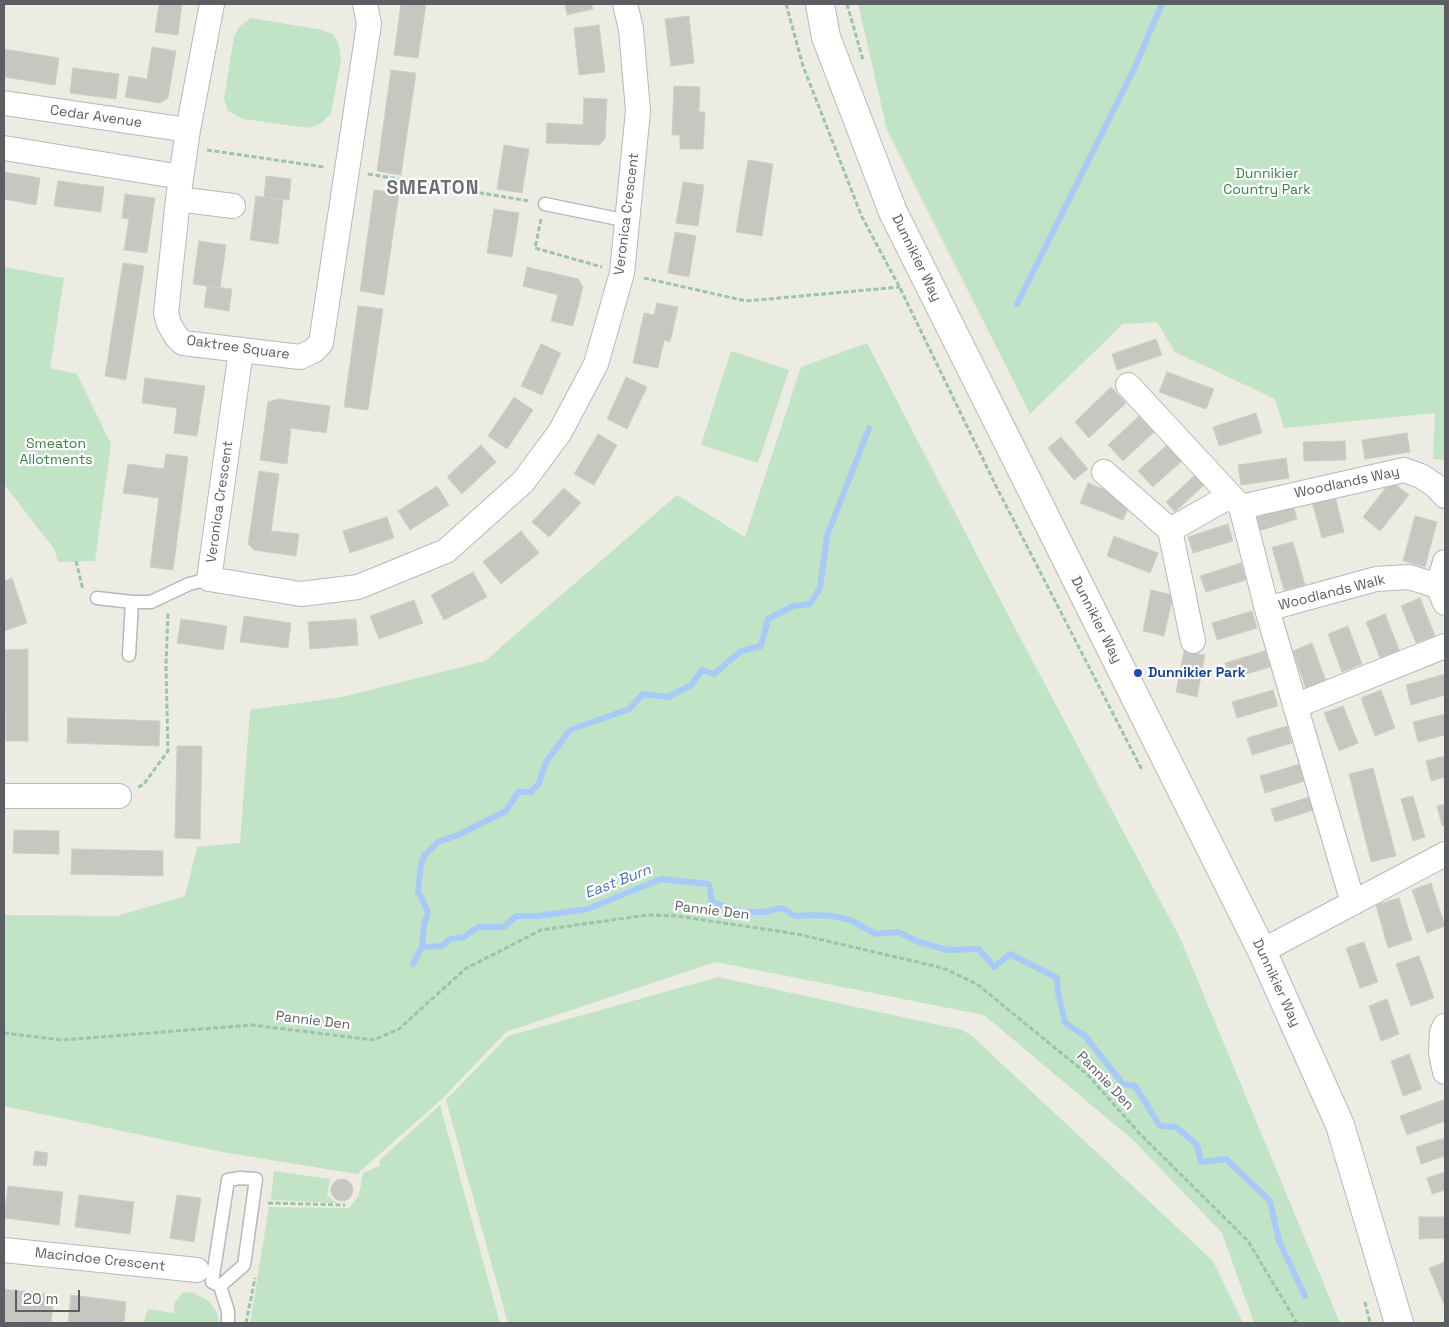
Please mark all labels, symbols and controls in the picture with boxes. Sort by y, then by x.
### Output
street label: Cedar Avenue [49,102,143,132]
street label: Veronica Crescent [611,152,643,276]
park label: Dunnikier Country Park [1223,166,1311,198]
district label: SMEATON [386,178,480,200]
street label: Dunnikier Way [888,212,944,304]
street label: Oaktree Square [185,332,291,364]
park label: Smeaton Allotments [19,436,93,468]
street label: Veronica Crescent [203,440,237,564]
street label: Woodlands Way [1293,464,1401,502]
street label: Woodlands Walk [1277,572,1387,614]
street label: Dunnikier Way [1067,574,1125,666]
place label: Dunnikier Park [1148,665,1246,681]
marker: Dunnikier Park [1132,667,1144,679]
water label: East Burn [582,861,654,903]
street label: Pannie Den [674,898,750,924]
street label: Dunnikier Way [1248,936,1304,1030]
street label: Pannie Den [275,1008,351,1034]
street label: Pannie Den [1073,1048,1137,1114]
street label: Macindoe Crescent [34,1245,166,1275]
scale bar [18,1280,82,1312]
text: 20 m [23,1289,58,1308]

